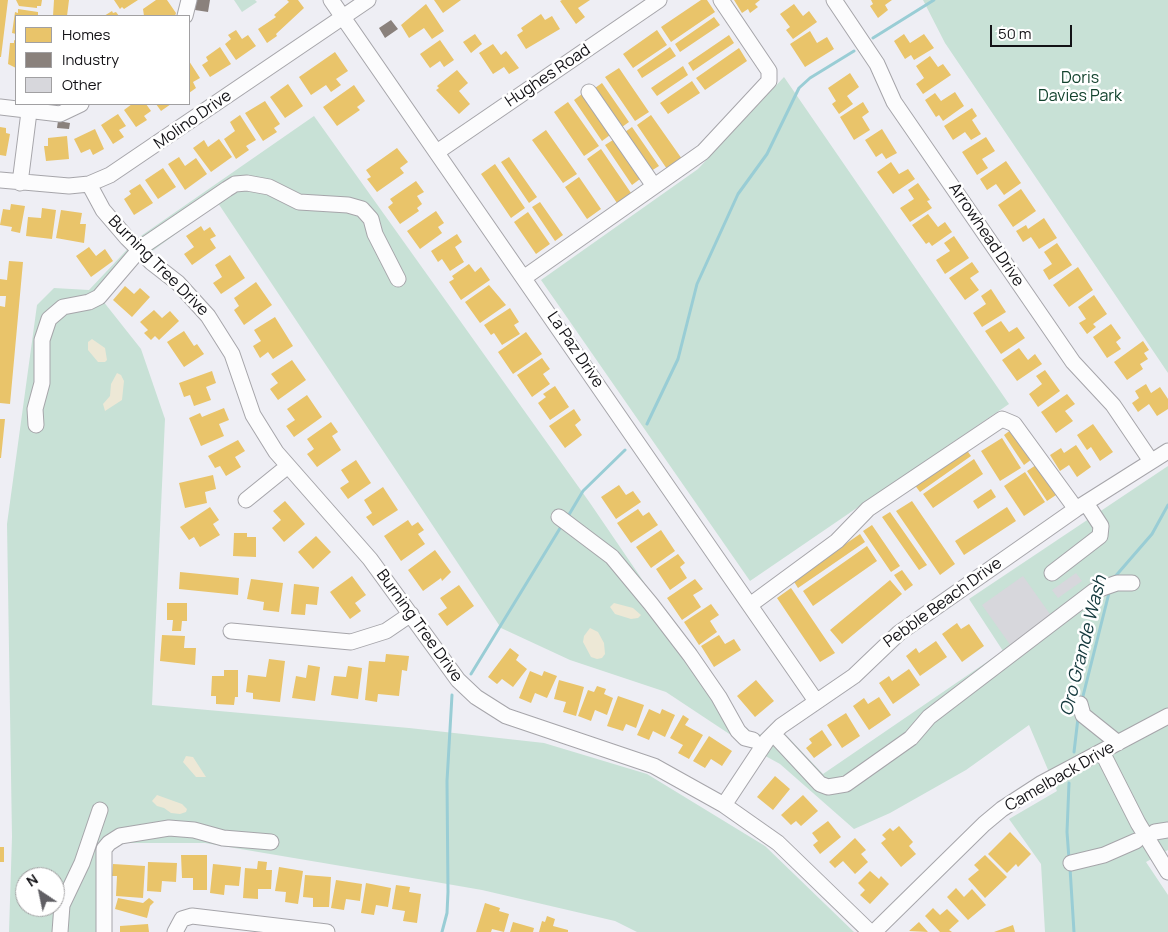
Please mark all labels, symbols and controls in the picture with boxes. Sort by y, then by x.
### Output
legend [15,15,190,105]
scale bar [993,15,1076,47]
text: 50 m [998,23,1032,44]
text: Homes [62,24,110,45]
street label: Hughes Road [502,41,594,111]
text: Industry [62,49,119,70]
park label: Doris Davies Park [1038,69,1122,107]
text: Other [62,74,102,95]
street label: Molino Drive [151,86,235,154]
street label: Arrowhead Drive [944,180,1028,290]
street label: Burning Tree Drive [104,212,212,320]
street label: La Paz Drive [543,308,607,392]
street label: Pebble Beach Drive [880,554,1006,652]
street label: Burning Tree Drive [372,566,466,686]
water label: Oro Grande Wash [1056,574,1112,718]
street label: Camelback Drive [1002,738,1118,816]
north arrow [15,867,65,917]
text: N [22,869,41,891]

